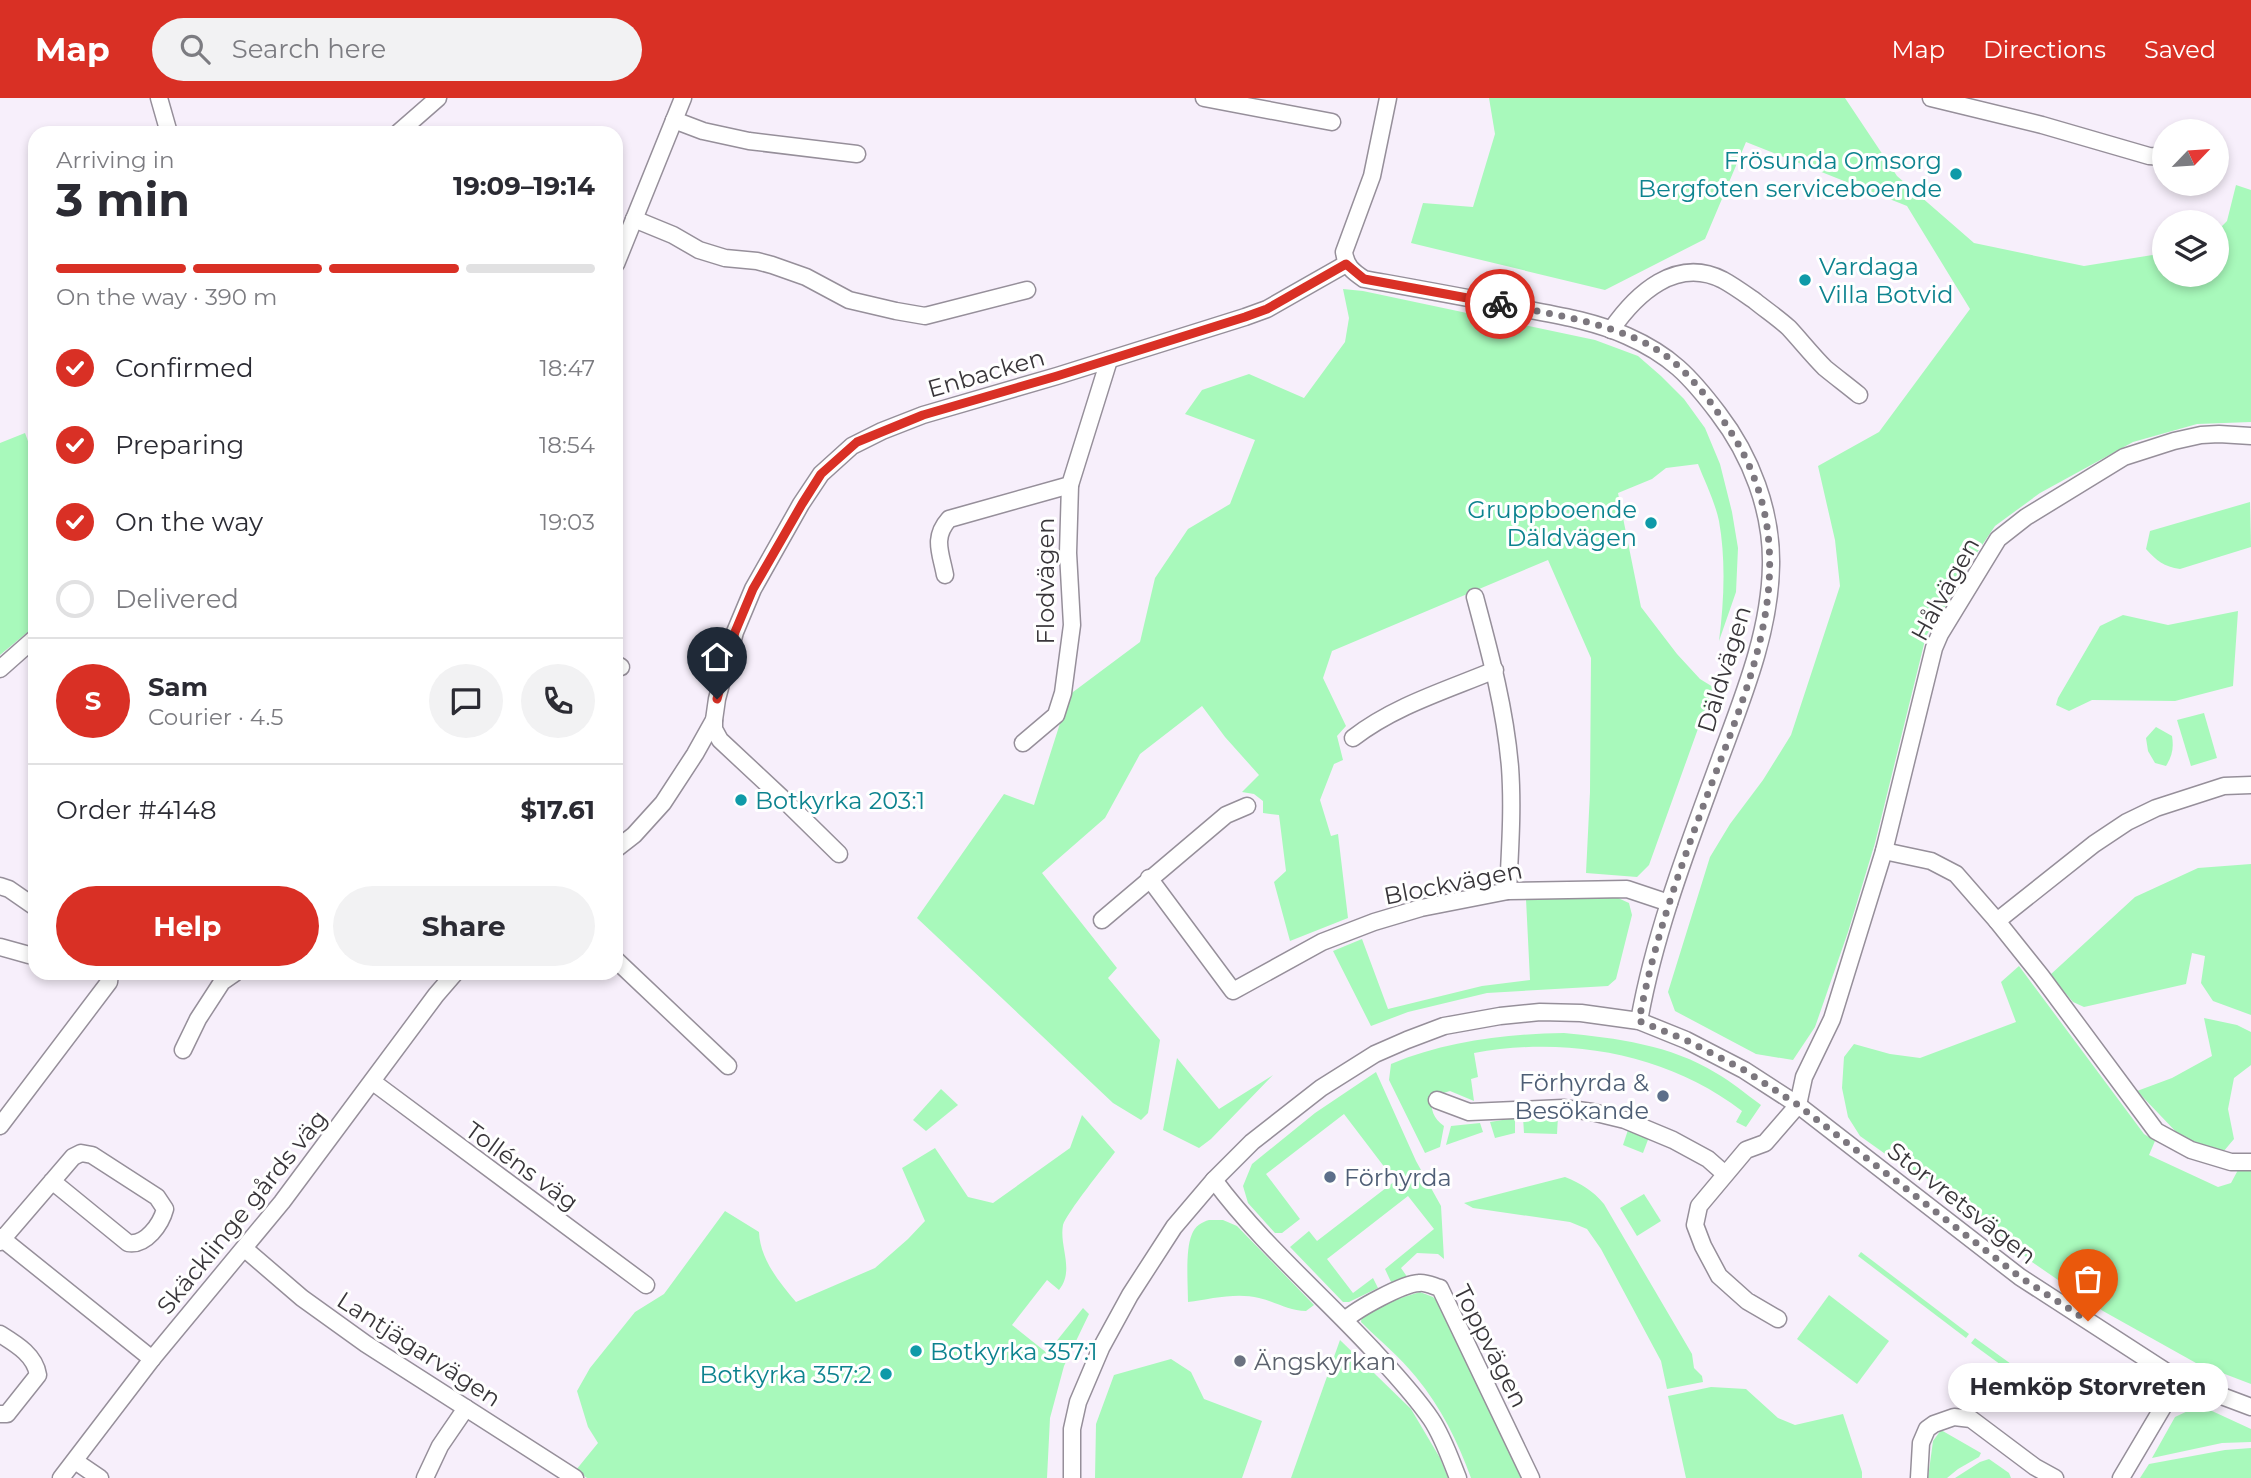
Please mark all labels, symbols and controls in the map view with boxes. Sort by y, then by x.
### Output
search box [152,18,642,81]
text: Map [35,29,110,69]
icon: search [176,30,214,68]
text: Search here [232,33,386,65]
text: Map [1892,35,1945,64]
text: Directions [1983,35,2106,64]
text: Saved [2144,35,2216,64]
north arrow [2152,119,2230,196]
map controls [2152,119,2229,287]
text: Arriving in [56,146,175,174]
place label: Frösunda Omsorg Bergfoten serviceboende [1638,146,1942,203]
marker: Frösunda Omsorg Bergfoten serviceboende [1948,166,1964,182]
text: 19:09–19:14 [453,170,595,202]
text: 3 min [56,171,190,228]
button: layers [2152,210,2229,287]
place label: Vardaga Villa Botvid [1819,252,1954,309]
courier [1465,269,1535,339]
marker: Vardaga Villa Botvid [1797,272,1813,288]
text: On the way · 390 m [56,283,278,311]
icon: bike [1481,285,1519,323]
street label: Enbacken [924,342,1048,404]
icon: check [56,349,94,387]
text: Confirmed [115,352,254,384]
text: 18:47 [540,354,595,382]
icon: check [56,426,94,464]
text: Preparing [115,429,244,461]
text: 18:54 [539,431,595,459]
place label: Gruppboende Däldvägen [1467,495,1637,552]
icon: check [56,503,94,541]
text: On the way [115,506,263,538]
text: 19:03 [540,508,595,536]
marker: Gruppboende Däldvägen [1643,515,1659,531]
street label: Flodvägen [1031,518,1060,644]
street label: Hålvägen [1905,532,1985,646]
text: Delivered [115,583,239,615]
street label: Däldvägen [1691,602,1757,736]
pin [687,627,747,699]
icon: home [698,638,736,676]
button: chat [429,664,503,738]
button: phone [521,664,595,738]
text: Sam [148,671,208,703]
text: S [85,685,101,717]
text: Courier · 4.5 [148,703,283,731]
place label: Botkyrka 203:1 [755,786,925,815]
marker: Botkyrka 203:1 [733,792,749,808]
text: Order #4148 [56,794,217,826]
text: $17.61 [520,794,595,826]
street label: Blockvägen [1381,855,1525,911]
button: Help [56,886,319,966]
button: Share [333,886,595,966]
place label: Förhyrda & Besökande [1514,1068,1649,1125]
marker: Förhyrda & Besökande [1655,1088,1671,1104]
street label: Skäcklinge gårds väg [151,1104,333,1320]
street label: Tolléns väg [460,1115,584,1217]
street label: Storvretsvägen [1882,1136,2042,1270]
place label: Förhyrda [1344,1163,1452,1192]
marker: Förhyrda [1322,1169,1338,1185]
pin [2058,1249,2118,1321]
icon: bag [2069,1260,2107,1298]
street label: Toppvägen [1448,1280,1534,1412]
street label: Lantjägarvägen [332,1285,506,1413]
place label: Botkyrka 357:1 [930,1337,1098,1366]
marker: Botkyrka 357:1 [908,1343,924,1359]
place label: Ängskyrkan [1254,1347,1396,1376]
marker: Ängskyrkan [1232,1353,1248,1369]
place label: Botkyrka 357:2 [699,1360,872,1389]
callout: Hemköp Storvreten [1948,1363,2228,1412]
marker: Botkyrka 357:2 [878,1366,894,1382]
text: Hemköp Storvreten [1970,1373,2206,1401]

